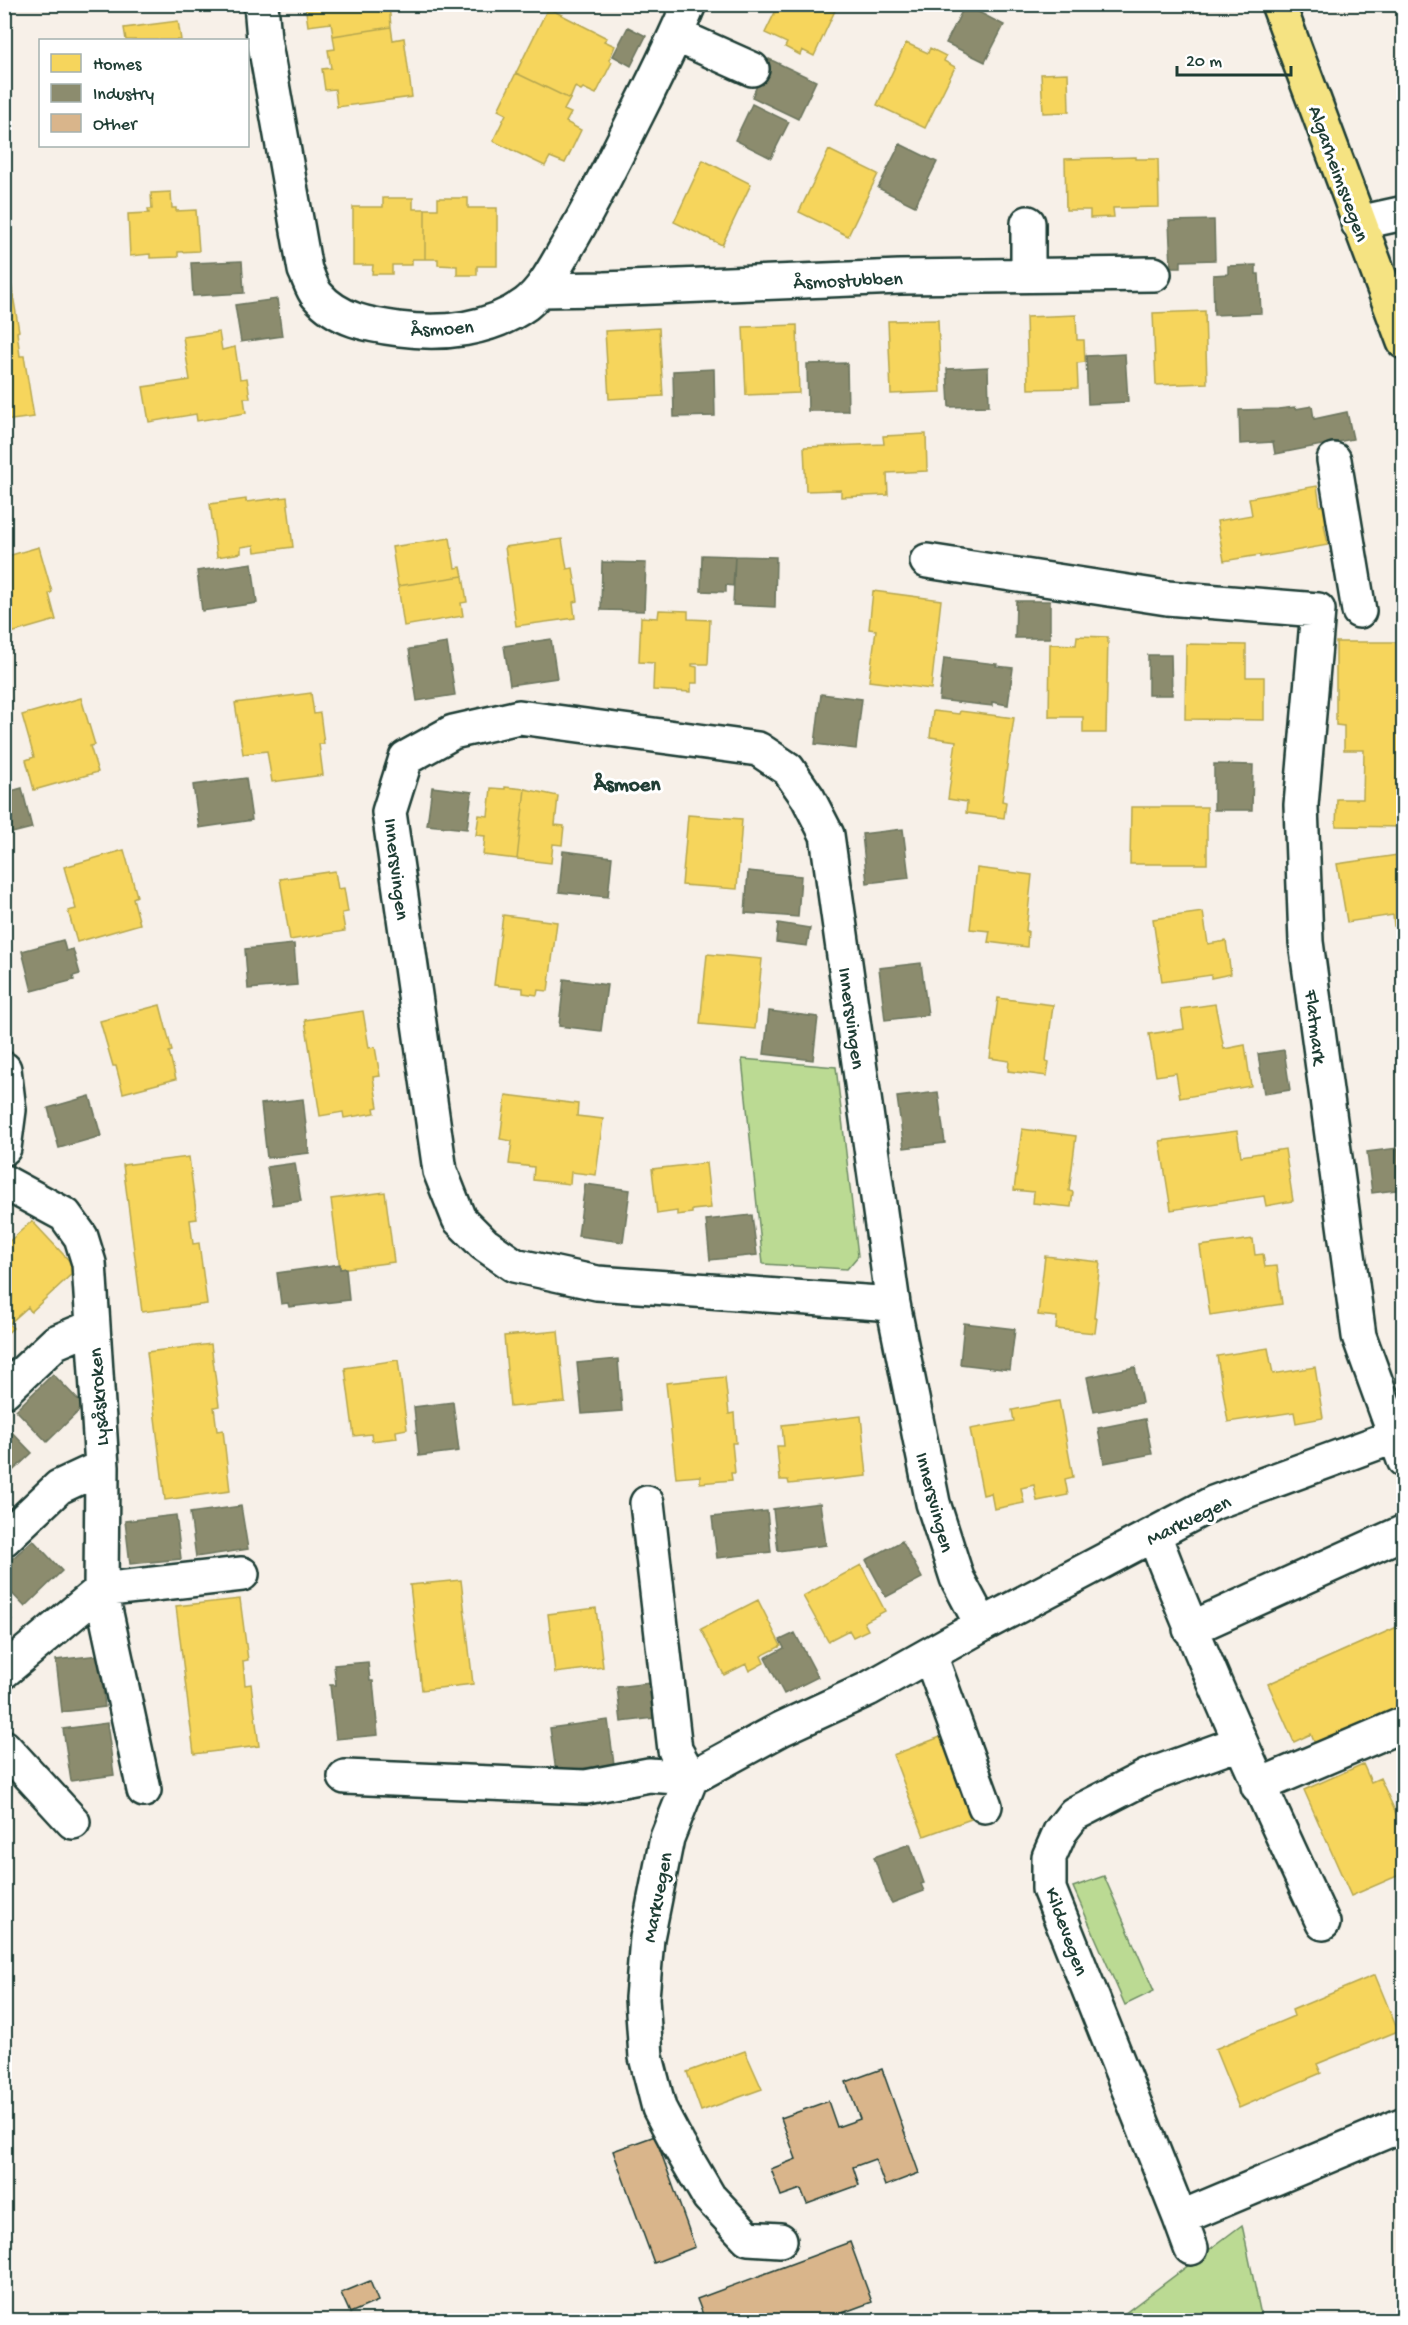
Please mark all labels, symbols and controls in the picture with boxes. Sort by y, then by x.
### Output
legend [39,39,249,147]
scale bar [1177,39,1291,77]
text: 20 m [1186,52,1222,73]
text: Homes [93,55,143,76]
text: Industry [93,85,154,106]
street label: Algarheimsvegen [1301,103,1372,246]
text: Other [93,115,138,136]
street label: Åsmostubben [793,266,904,296]
street label: Åsmoen [410,314,475,344]
district label: Åsmoen [593,772,661,799]
street label: Innersvingen [377,817,412,922]
street label: Innersvingen [831,966,868,1071]
street label: Flatmark [1297,988,1330,1068]
street label: Lysåskroken [85,1347,115,1447]
street label: Innersvingen [908,1450,957,1556]
street label: Markvegen [1143,1492,1236,1552]
street label: Markvegen [639,1850,680,1945]
street label: Kildevegen [1038,1885,1091,1980]

